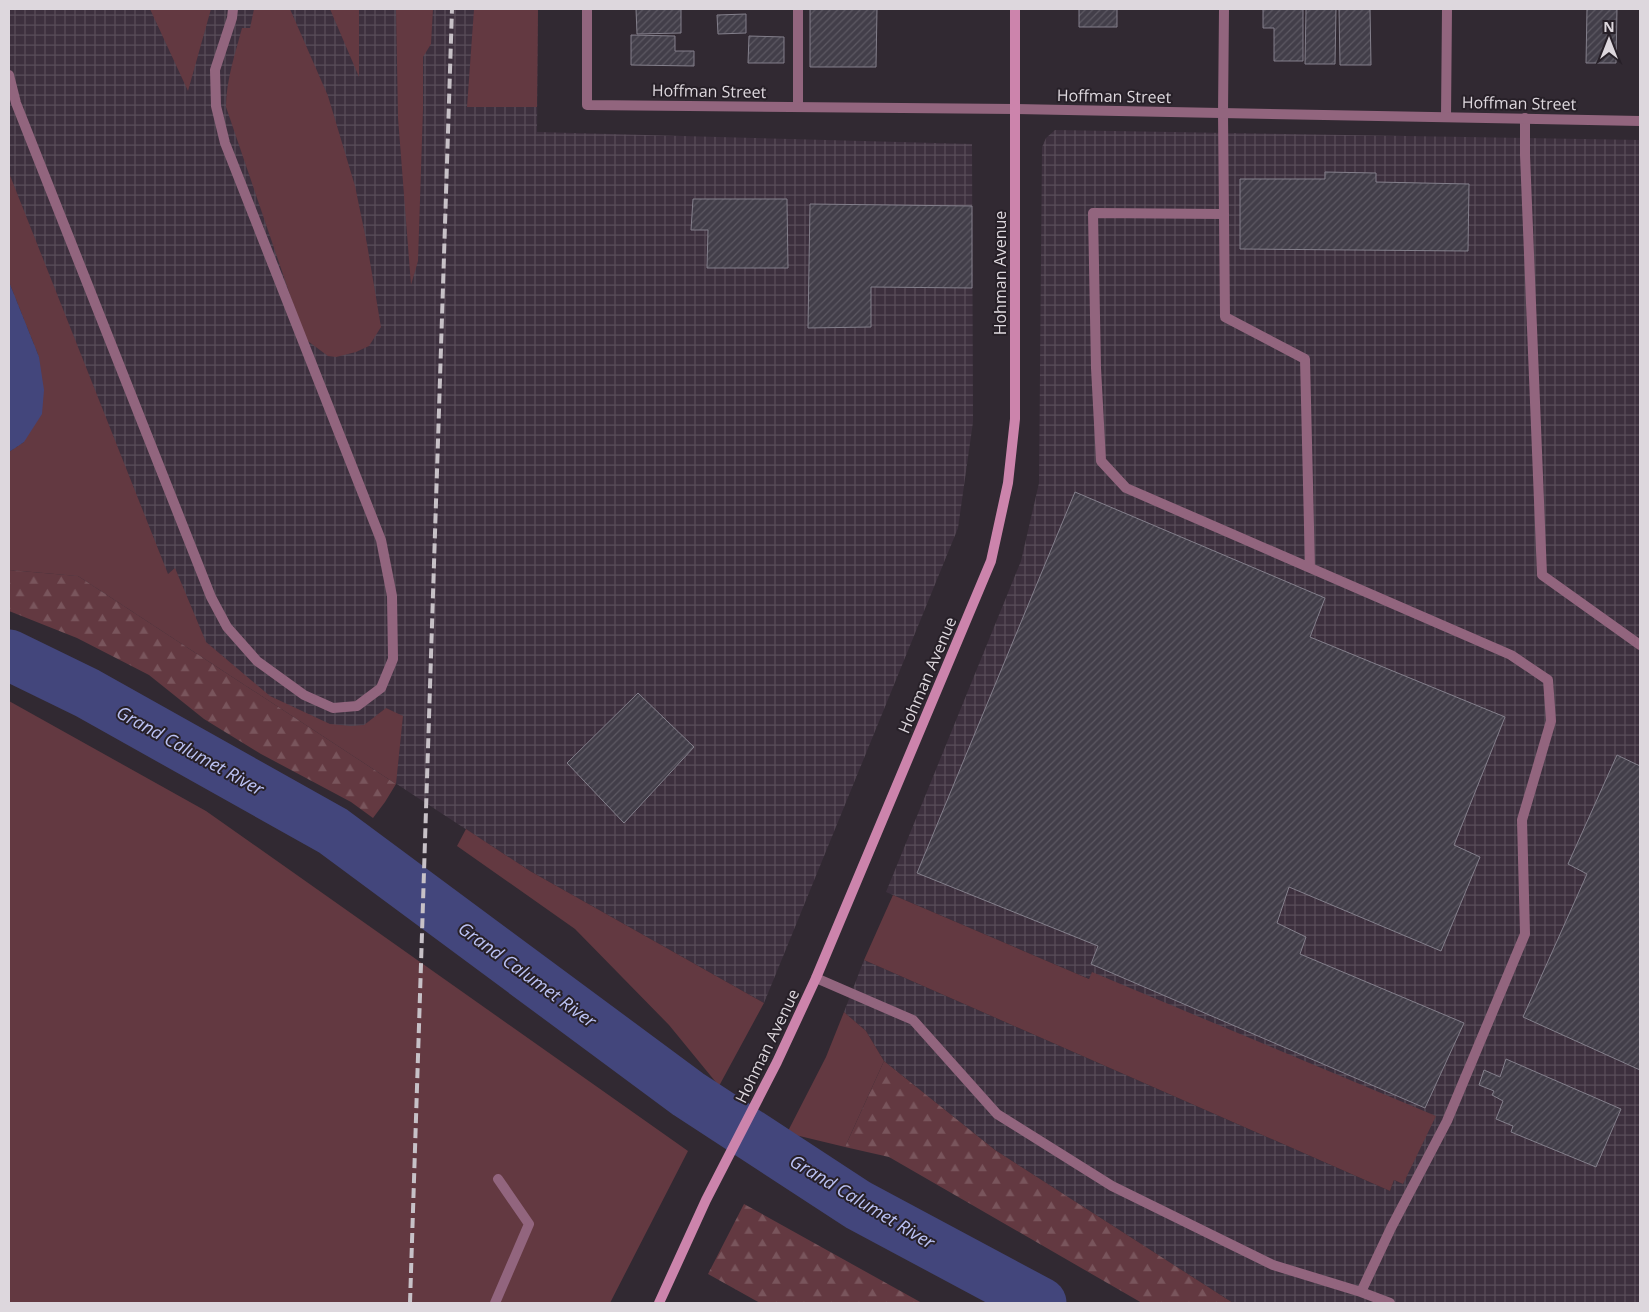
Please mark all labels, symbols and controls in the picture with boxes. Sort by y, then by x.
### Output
north arrow [1584,15,1634,65]
text: N [1603,17,1615,36]
street label: Hoffman Street [652,79,767,103]
street label: Hoffman Street [1057,84,1172,108]
street label: Hoffman Street [1462,91,1577,115]
street label: Hohman Avenue [989,211,1011,335]
street label: Hohman Avenue [893,613,961,737]
water label: Grand Calumet River [112,700,269,801]
water label: Grand Calumet River [454,916,602,1033]
street label: Hohman Avenue [730,985,804,1107]
water label: Grand Calumet River [786,1148,940,1254]

